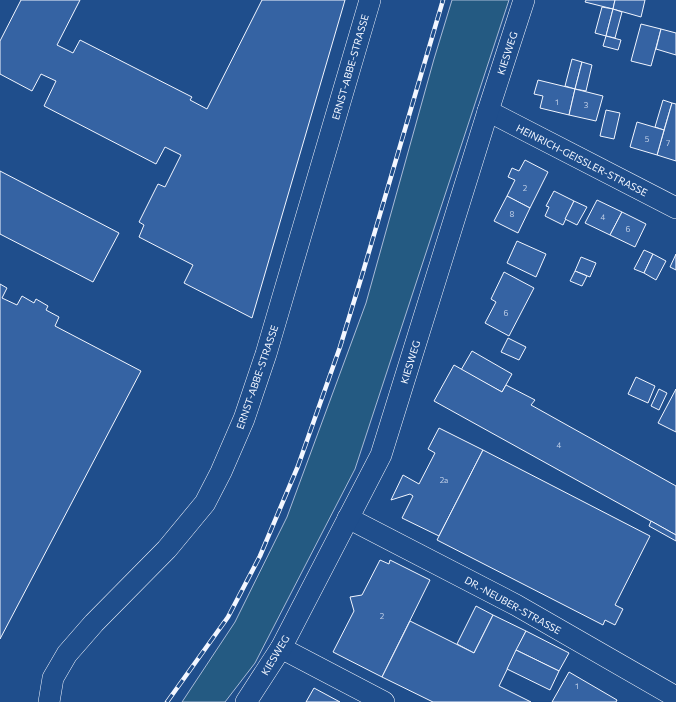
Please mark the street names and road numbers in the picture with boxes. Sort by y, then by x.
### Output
street label: ERNST-ABBE-STRASSE [329,13,371,121]
street label: KIESWEG [494,30,520,76]
street label: HEINRICH-GEISSLER-STRASSE [514,122,650,198]
street label: ERNST-ABBE-STRASSE [234,323,280,431]
street label: KIESWEG [398,339,422,385]
street label: DR.-NEUBER-STRASSE [463,574,563,636]
street label: KIESWEG [258,633,292,677]

